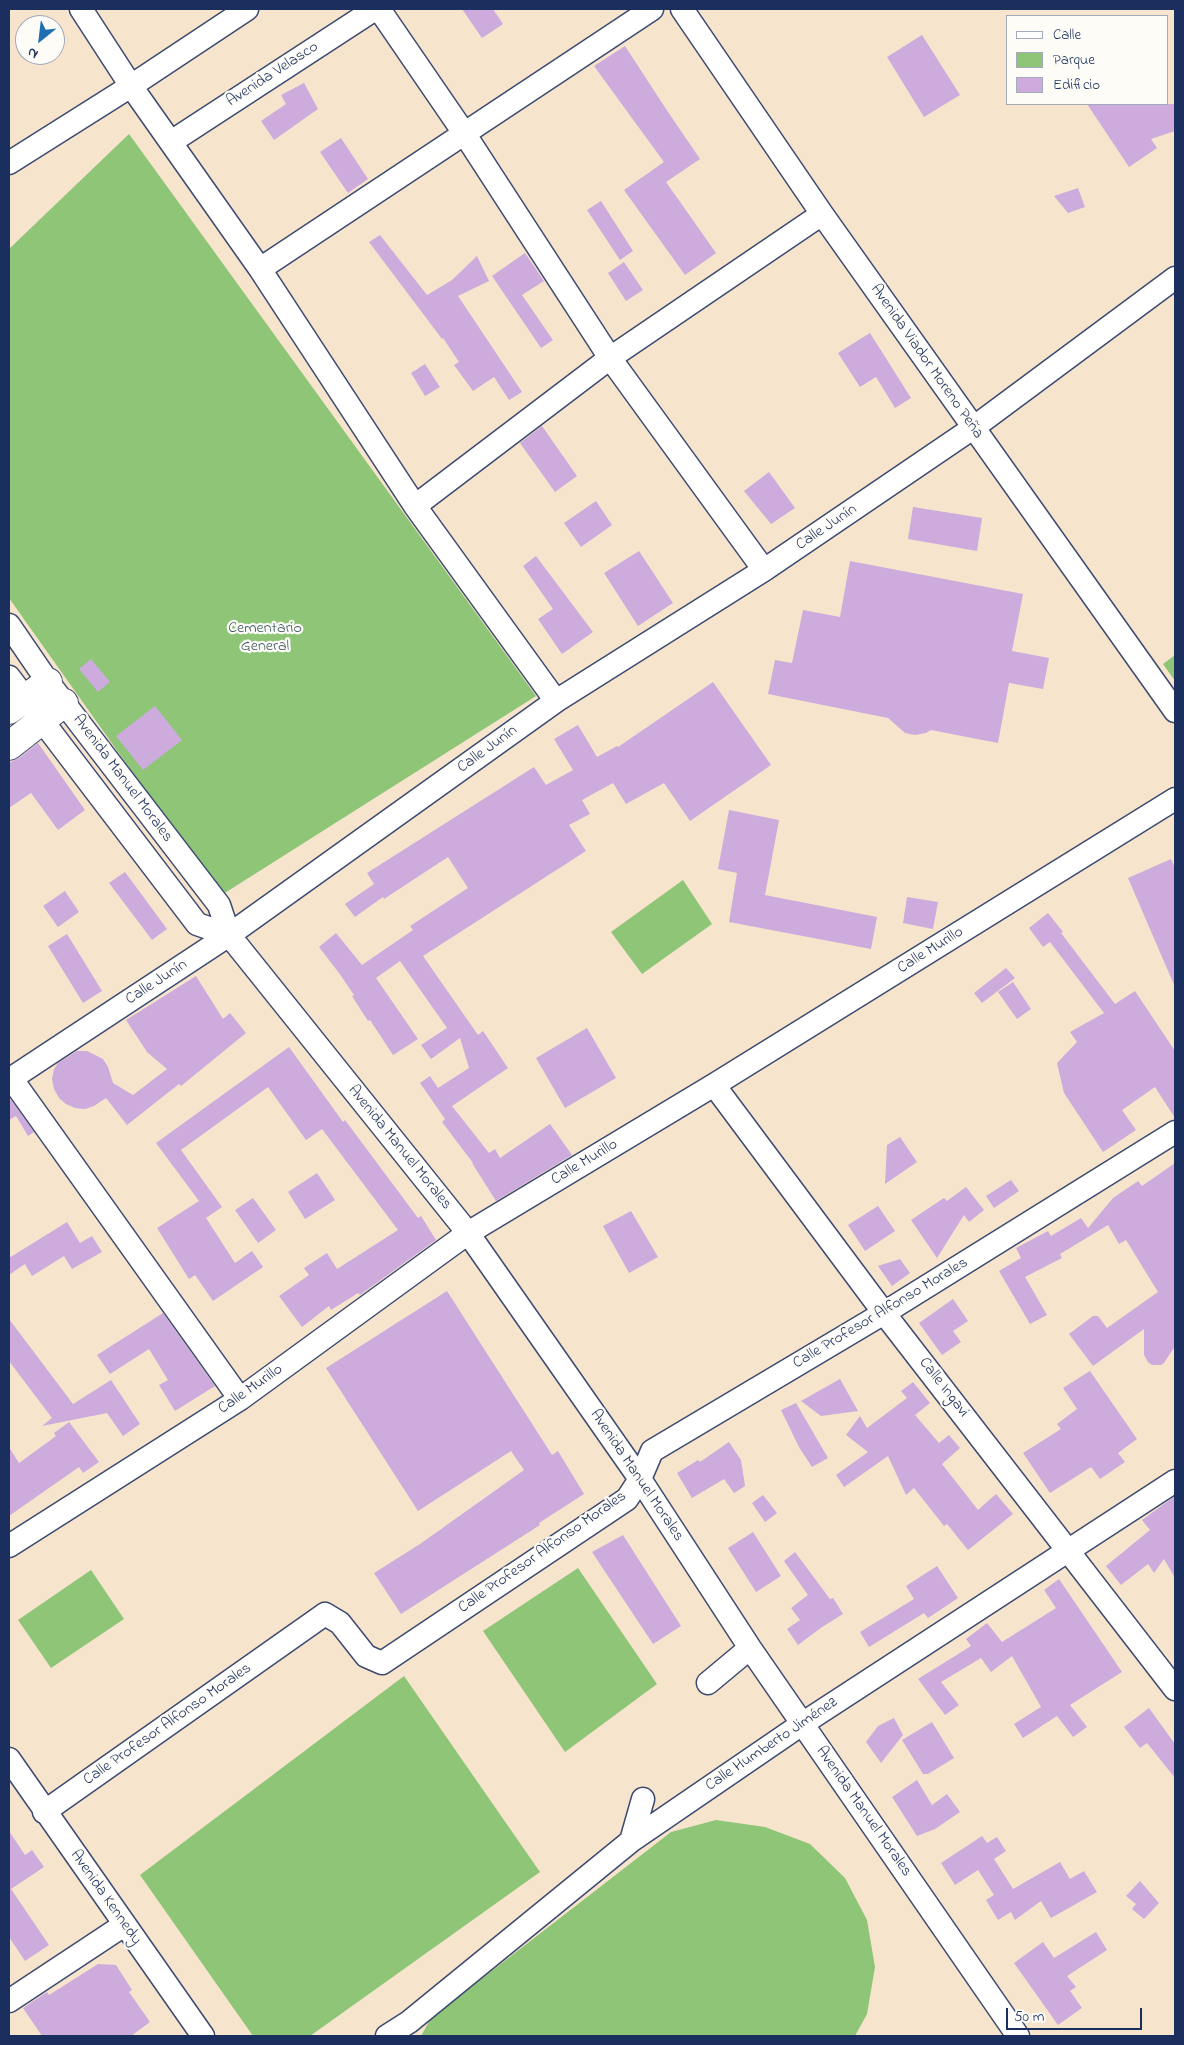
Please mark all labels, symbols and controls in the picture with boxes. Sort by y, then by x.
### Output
north arrow [15,15,65,65]
legend [1006,15,1169,105]
text: Calle [1053,24,1081,46]
street label: Avenida Velasco [223,38,323,112]
text: N [24,41,42,64]
text: Parque [1053,49,1095,71]
text: Edificio [1053,74,1100,96]
street label: Avenida Viador Moreno Peña [865,281,987,443]
street label: Calle Junín [793,501,861,555]
park label: Cementario General [228,619,302,657]
street label: Avenida Manuel Morales [68,711,176,847]
street label: Calle Junín [454,722,522,778]
street label: Calle Murillo [894,923,968,979]
street label: Calle Junín [123,956,191,1010]
street label: Avenida Manuel Morales [343,1082,455,1214]
street label: Calle Murillo [548,1136,622,1190]
street label: Calle Profesor Alfonso Morales [790,1254,972,1374]
street label: Calle Ingavi [914,1354,972,1422]
street label: Calle Murillo [215,1361,287,1419]
street label: Avenida Manuel Morales [585,1406,687,1546]
street label: Calle Profesor Alfonso Morales [455,1488,631,1618]
street label: Calle Profesor Alfonso Morales [80,1660,256,1790]
street label: Calle Humberto Jiménez [702,1694,842,1796]
street label: Avenida Manuel Morales [811,1743,915,1881]
street label: Avenida Kennedy [65,1847,145,1949]
scale bar [1009,1998,1145,2030]
text: 50 m [1014,2006,1044,2028]

